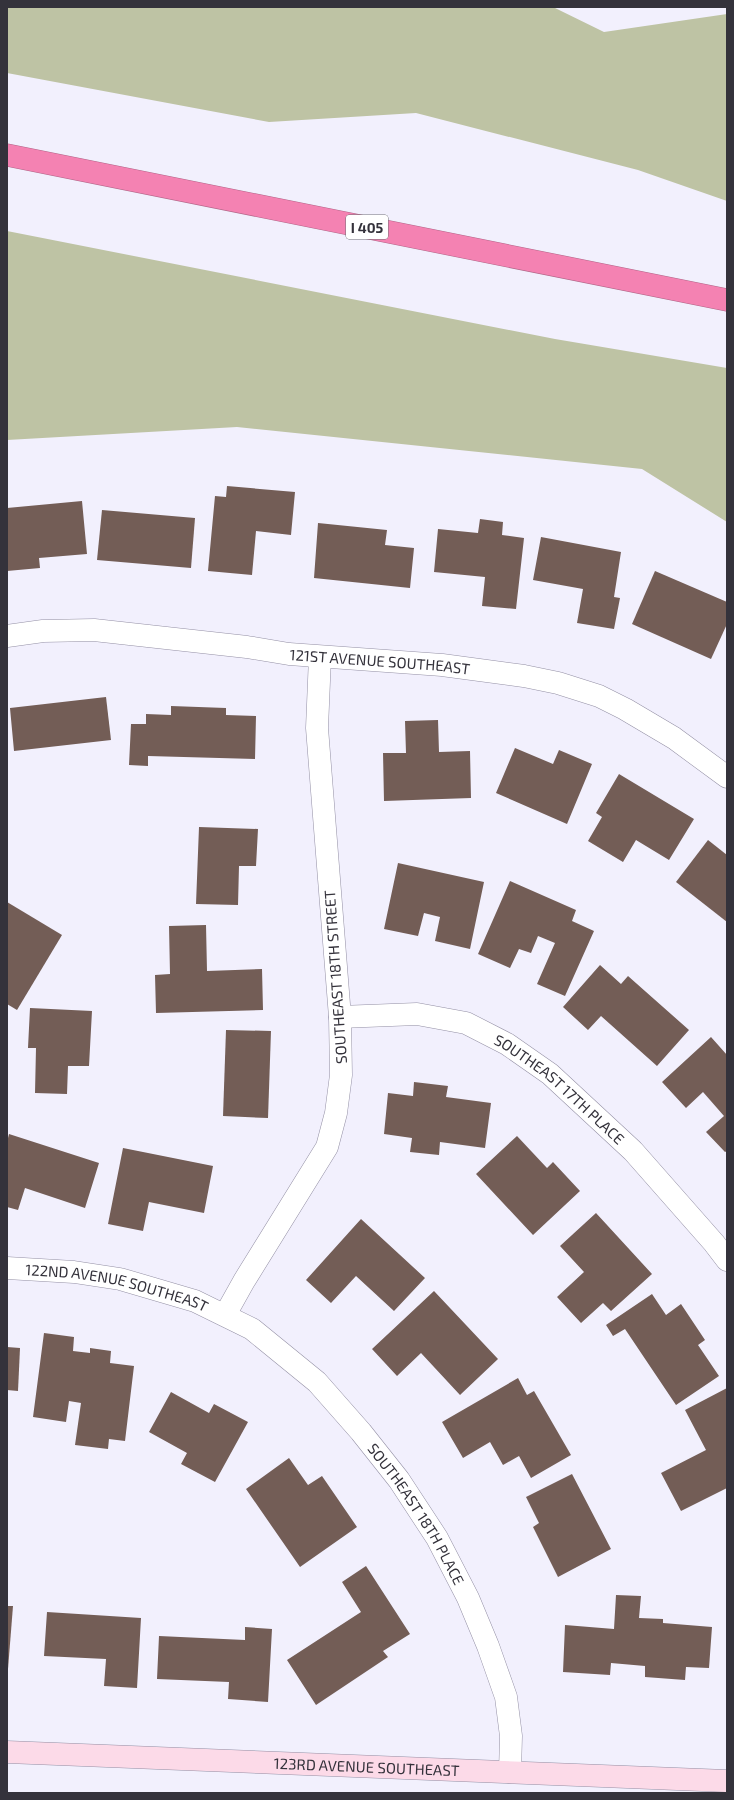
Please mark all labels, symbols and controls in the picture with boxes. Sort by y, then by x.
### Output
road number: I 405 [346,215,388,239]
street label: 121ST AVENUE SOUTHEAST [289,645,471,678]
street label: SOUTHEAST 18TH STREET [320,889,350,1064]
street label: SOUTHEAST 17TH PLACE [492,1030,628,1148]
street label: 122ND AVENUE SOUTHEAST [25,1260,212,1315]
street label: SOUTHEAST 18TH PLACE [364,1439,469,1588]
street label: 123RD AVENUE SOUTHEAST [274,1754,460,1779]

